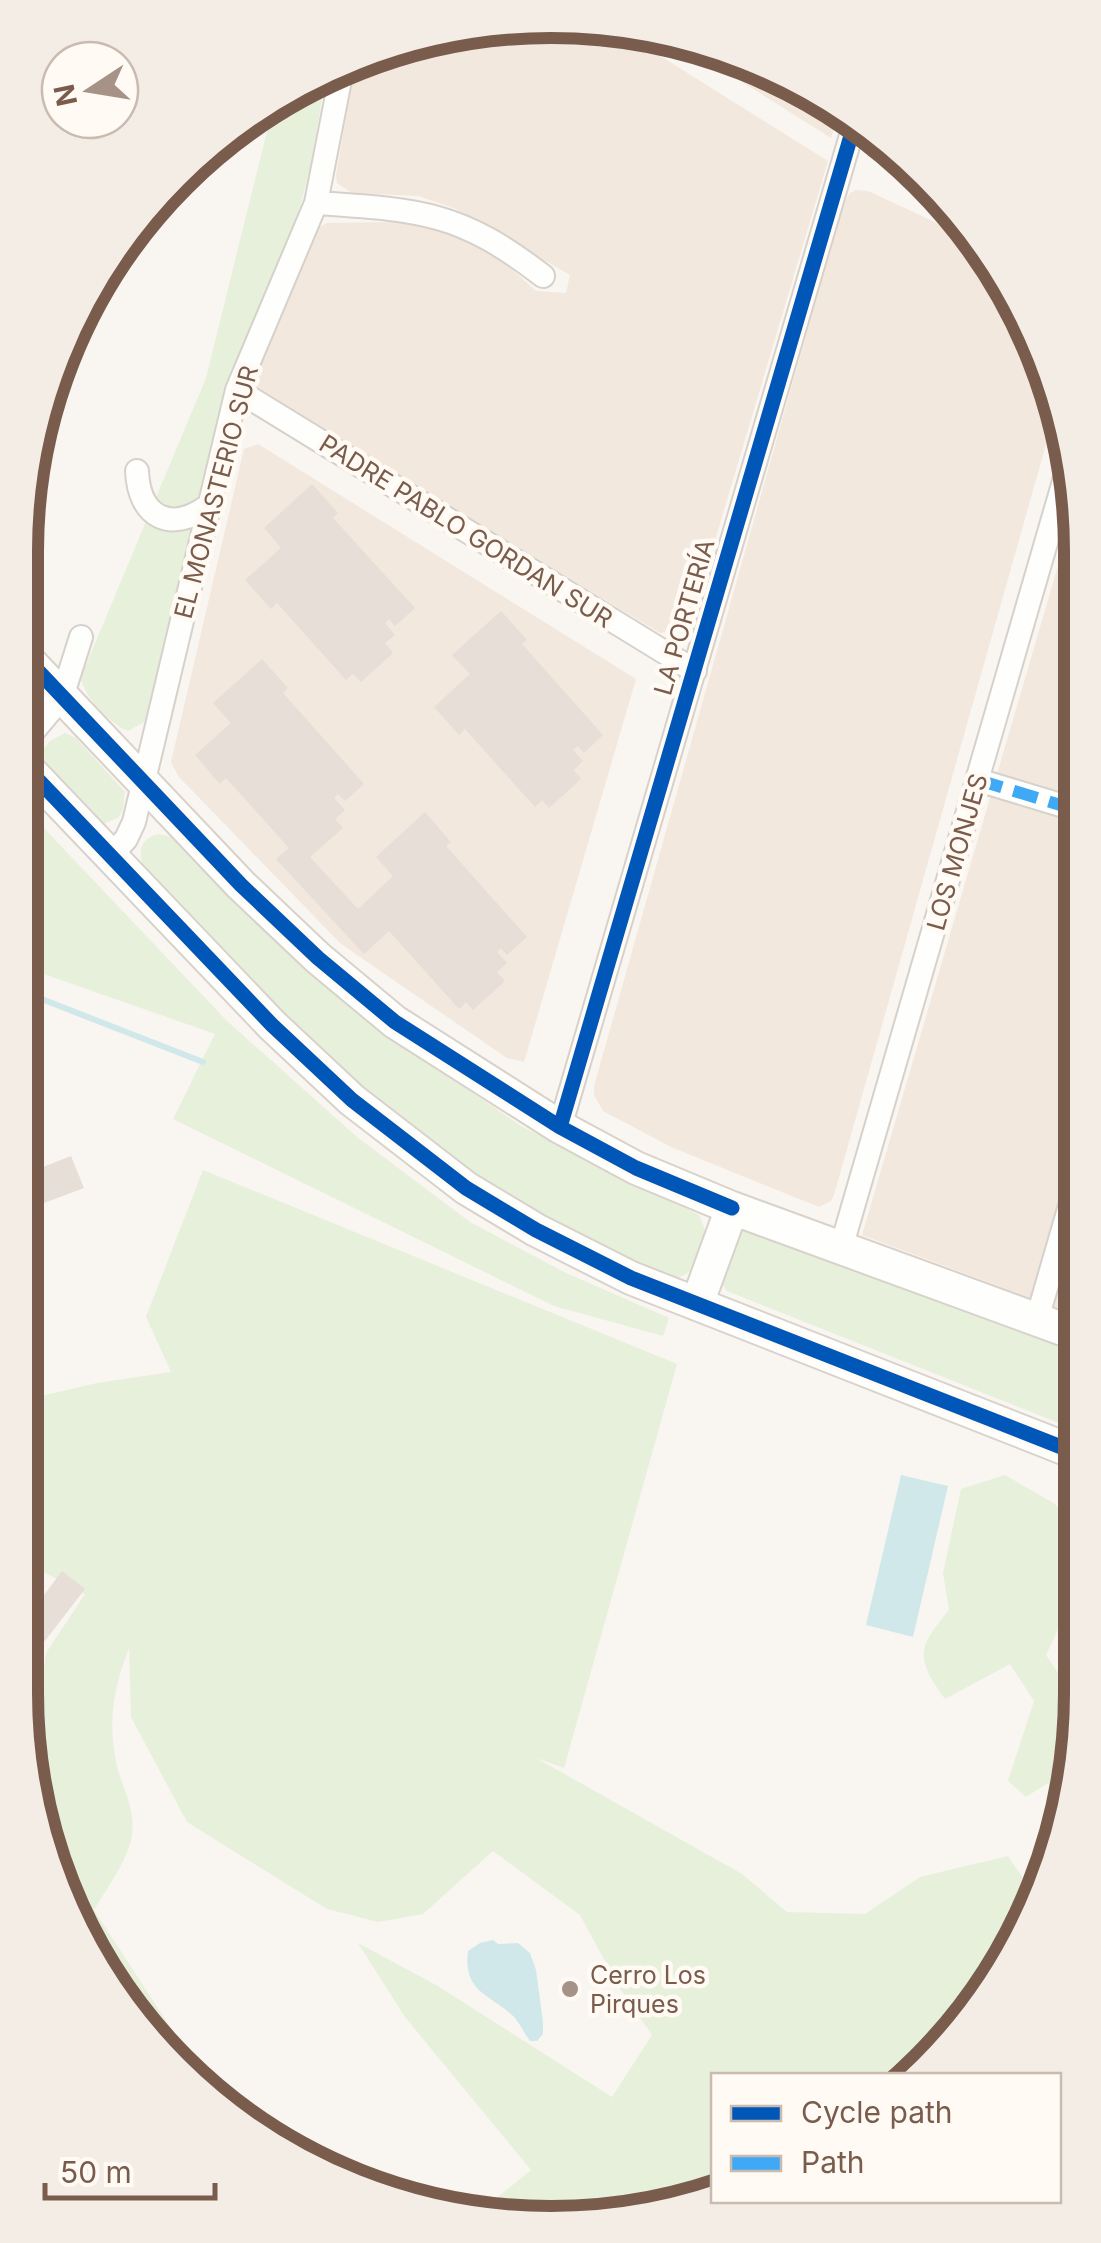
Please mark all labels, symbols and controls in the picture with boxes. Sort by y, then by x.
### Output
north arrow [40,40,140,140]
text: N [47,81,84,109]
street label: EL MONASTERIO SUR [168,362,264,622]
street label: PADRE PABLO GORDAN SUR [314,428,618,634]
street label: LA PORTERÍA [646,535,721,698]
street label: LOS MONJES [920,770,994,934]
place label: Cerro Los Pirques [590,1960,706,2019]
marker: Cerro Los Pirques [559,1978,581,2000]
legend [711,2073,1061,2203]
text: Cycle path [801,2094,953,2130]
scale bar [45,2138,215,2200]
text: Path [801,2144,865,2180]
text: 50 m [60,2154,132,2190]

